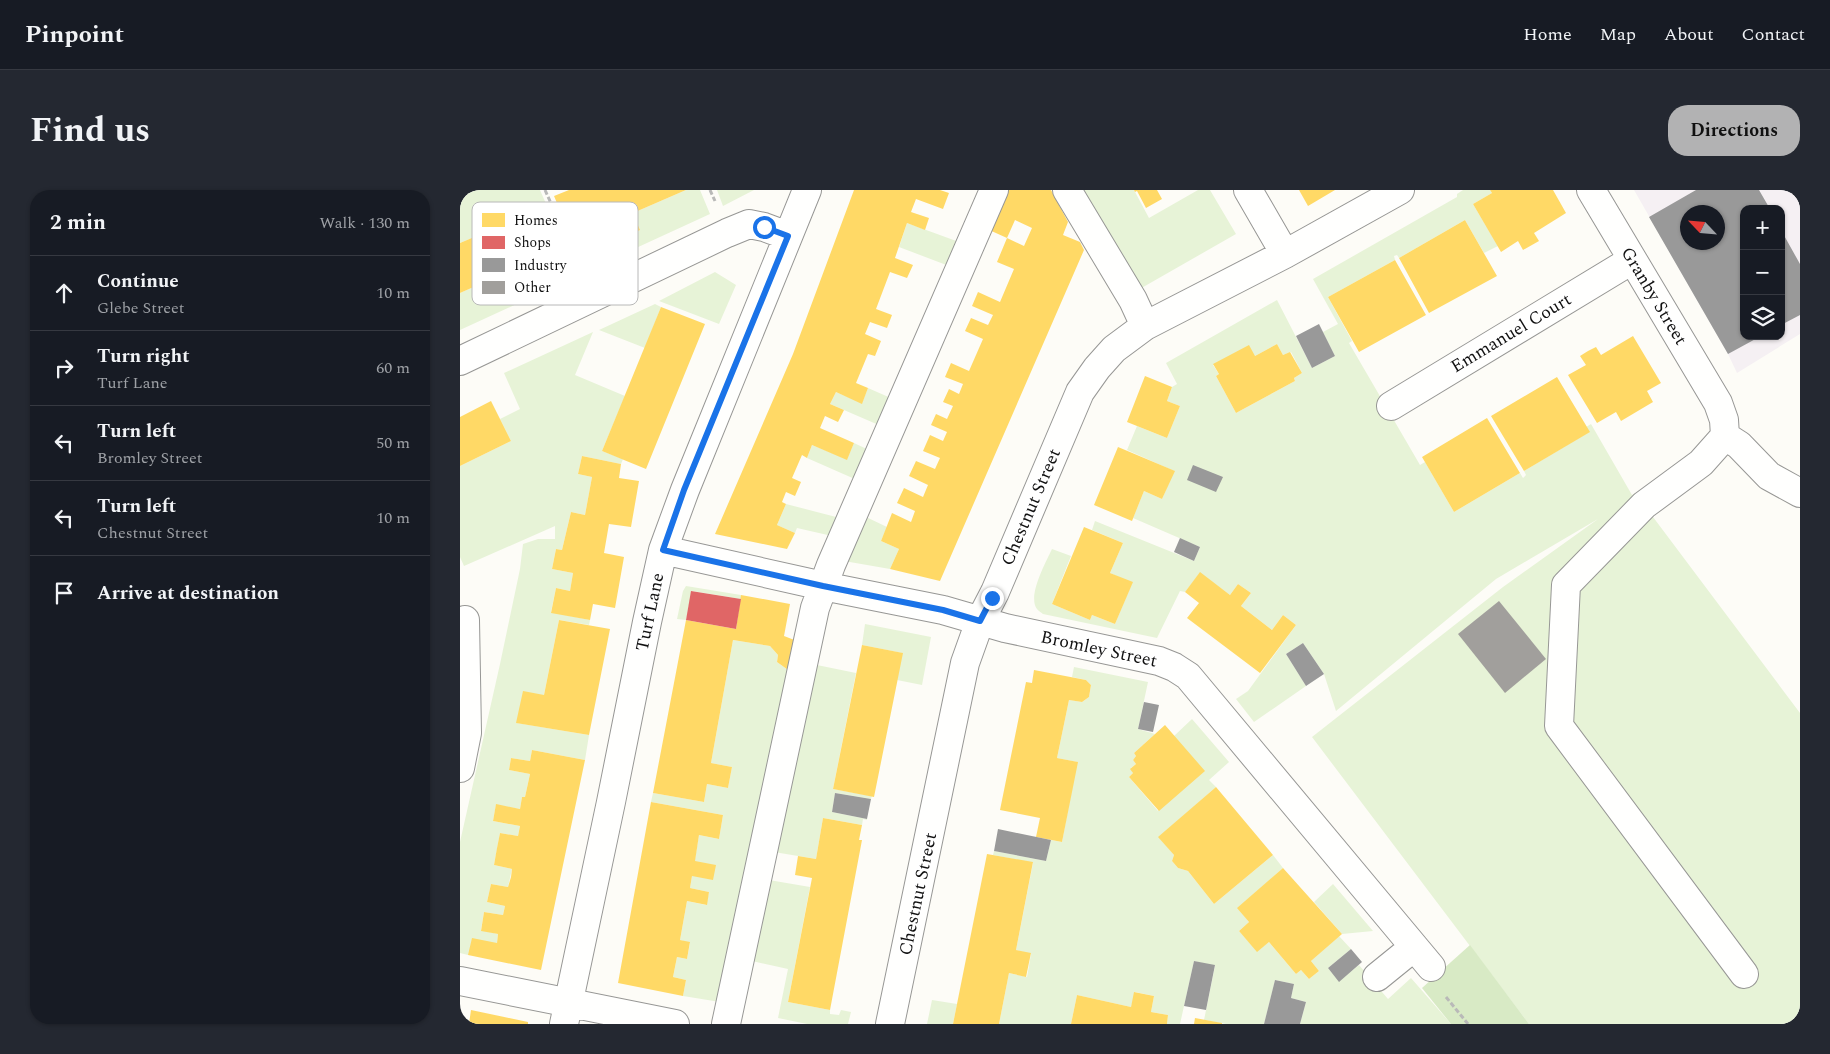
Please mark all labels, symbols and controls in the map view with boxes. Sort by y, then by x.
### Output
text: Pinpoint [25,17,124,53]
text: Home [1523,21,1572,48]
text: Map [1600,21,1636,48]
text: About [1664,21,1714,48]
text: Contact [1742,21,1805,48]
text: Find us [30,104,150,157]
button: Directions [1668,105,1800,156]
legend [472,202,638,305]
north arrow [1680,205,1725,250]
map controls [1740,205,1785,340]
button: + [1740,205,1785,250]
text: 2 min [50,207,106,239]
text: Homes [514,210,558,231]
text: Walk · 130 m [319,211,410,235]
route start [753,216,776,239]
text: Shops [514,232,551,253]
street label: Granby Street [1614,242,1694,350]
button: − [1740,250,1785,295]
text: Industry [514,255,568,276]
text: Continue [97,267,179,296]
text: Other [514,277,551,298]
icon: ahead [50,279,78,307]
text: 10 m [376,281,410,305]
street label: Emmanuel Court [1445,286,1577,380]
button: layers [1740,295,1785,340]
text: Glebe Street [97,296,185,320]
text: Turn right [97,342,190,371]
icon: right [50,354,78,382]
text: 60 m [376,356,410,380]
text: Turf Lane [97,371,168,395]
text: Turn left [97,417,176,446]
icon: left [50,429,78,457]
text: 50 m [376,431,410,455]
street label: Chestnut Street [994,444,1068,570]
text: Bromley Street [97,446,202,470]
text: Turn left [97,492,176,521]
icon: left [50,504,78,532]
text: 10 m [376,506,410,530]
text: Chestnut Street [97,521,208,545]
street label: Turf Lane [629,570,671,654]
icon: arrive [50,579,78,607]
text: Arrive at destination [97,579,279,608]
route end [981,587,1004,610]
street label: Bromley Street [1038,623,1160,675]
street label: Chestnut Street [892,830,944,958]

